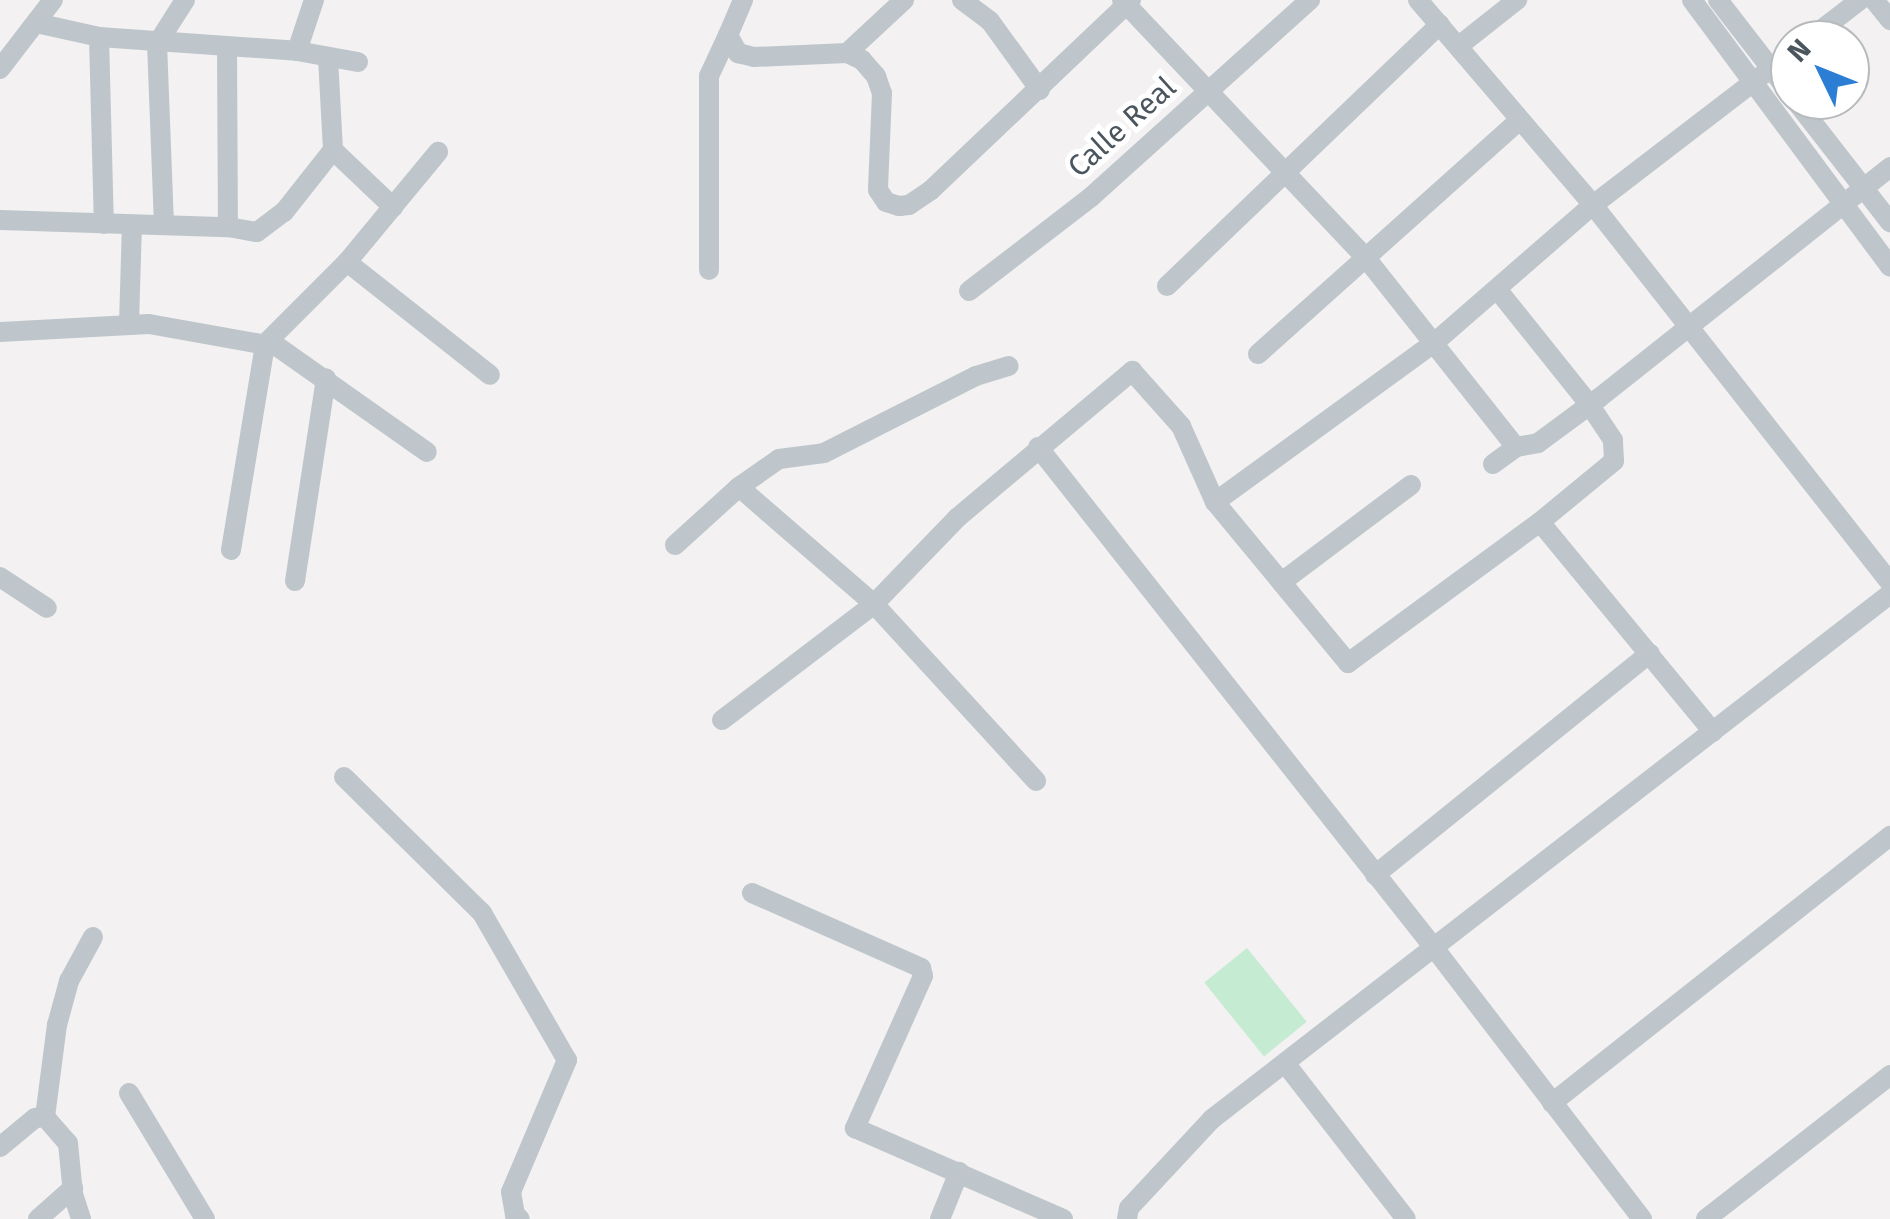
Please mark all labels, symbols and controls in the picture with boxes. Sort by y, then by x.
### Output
north arrow [1770,20,1870,120]
text: N [1781,33,1818,69]
street label: Calle Real [1061,69,1183,185]

